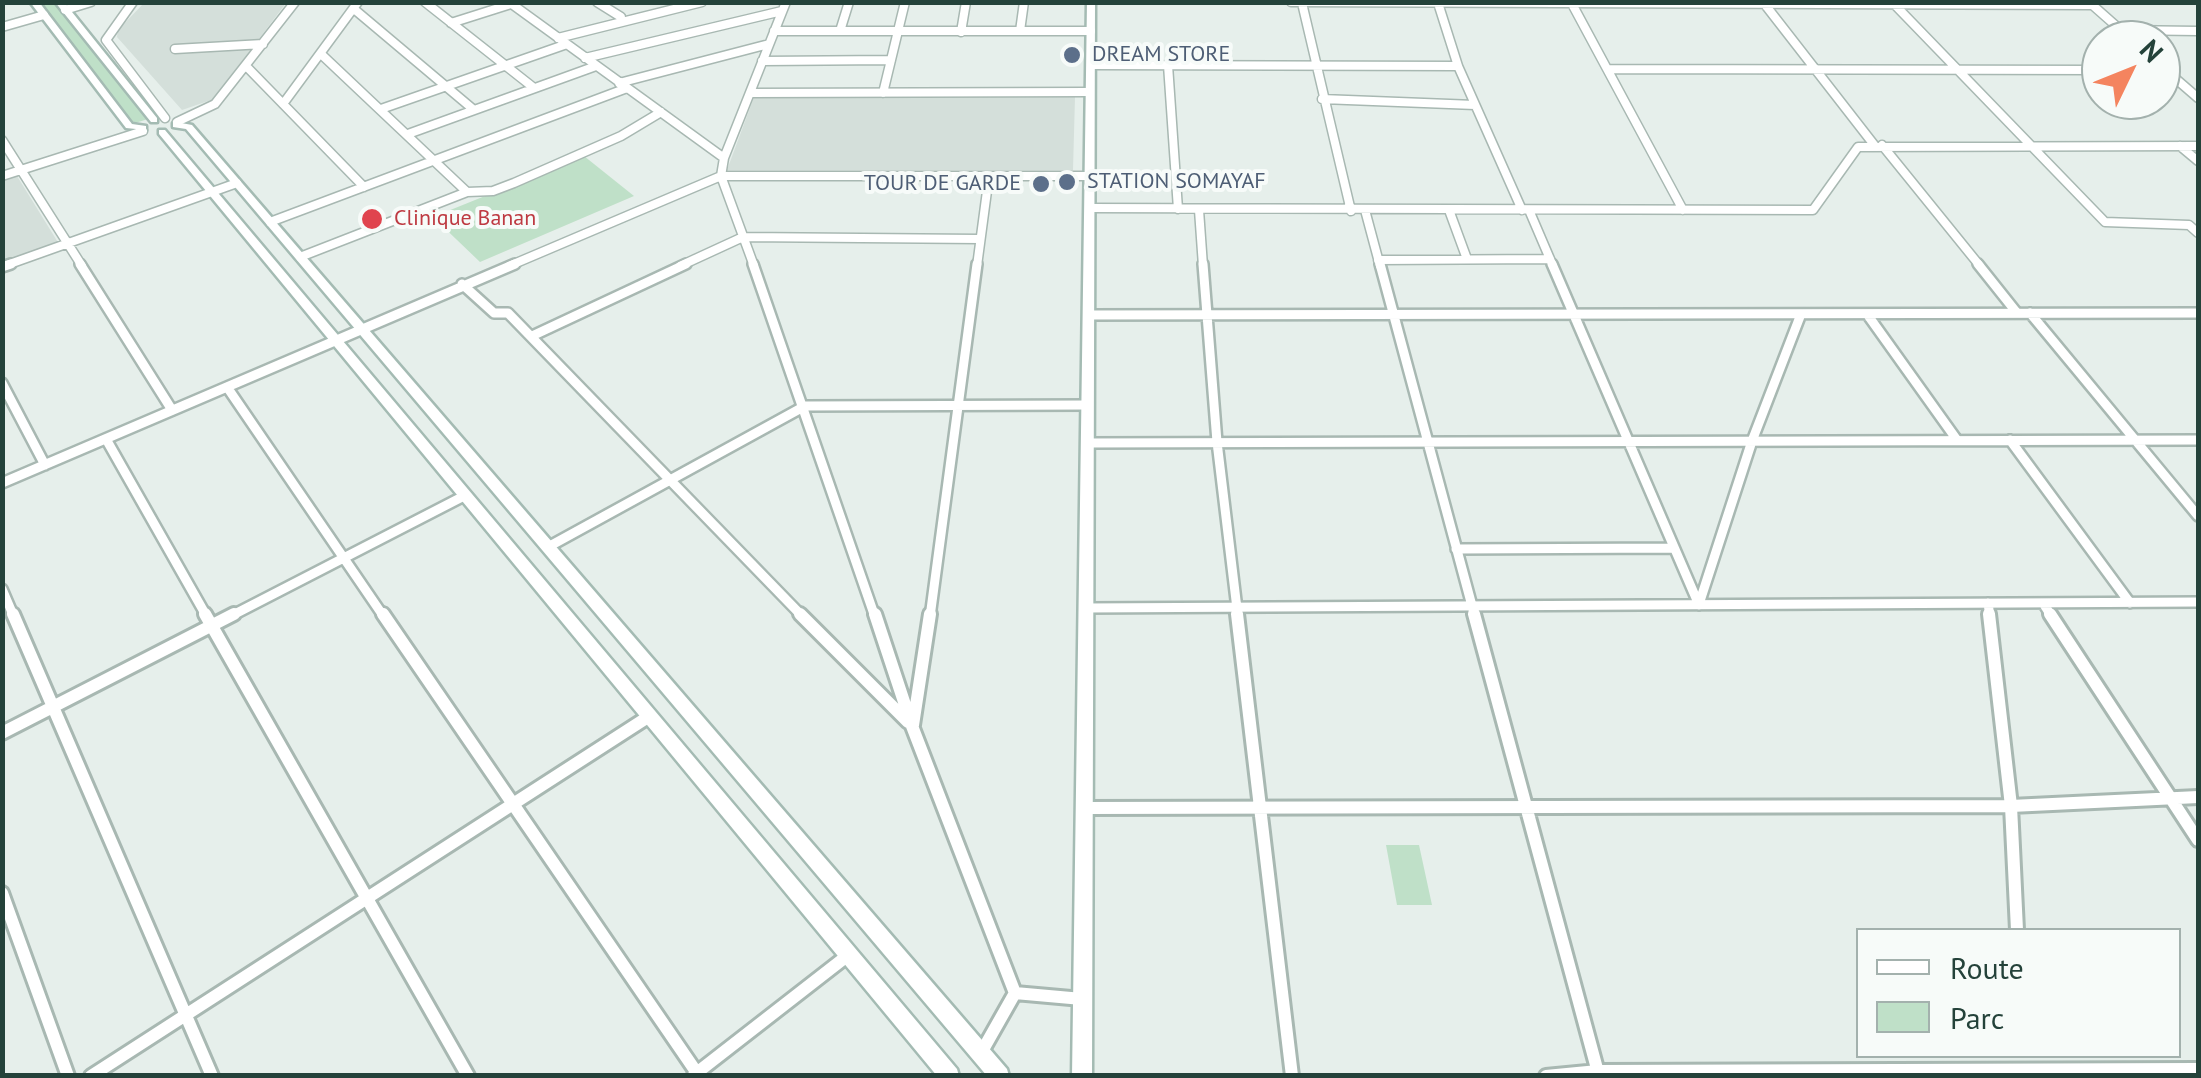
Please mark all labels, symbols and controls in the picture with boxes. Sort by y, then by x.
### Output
north arrow [2081,20,2181,120]
text: N [2132,31,2172,70]
place label: DREAM STORE [1092,42,1230,68]
marker: DREAM STORE [1061,44,1083,66]
place label: STATION SOMAYAF [1087,169,1266,195]
place label: TOUR DE GARDE [864,171,1021,197]
marker: STATION SOMAYAF [1056,171,1078,193]
marker: TOUR DE GARDE [1030,173,1052,195]
marker: Clinique Banan [359,206,385,232]
place label: Clinique Banan [394,206,536,232]
legend [1856,928,2181,1058]
text: Route [1950,948,2024,987]
text: Parc [1950,998,2004,1037]

